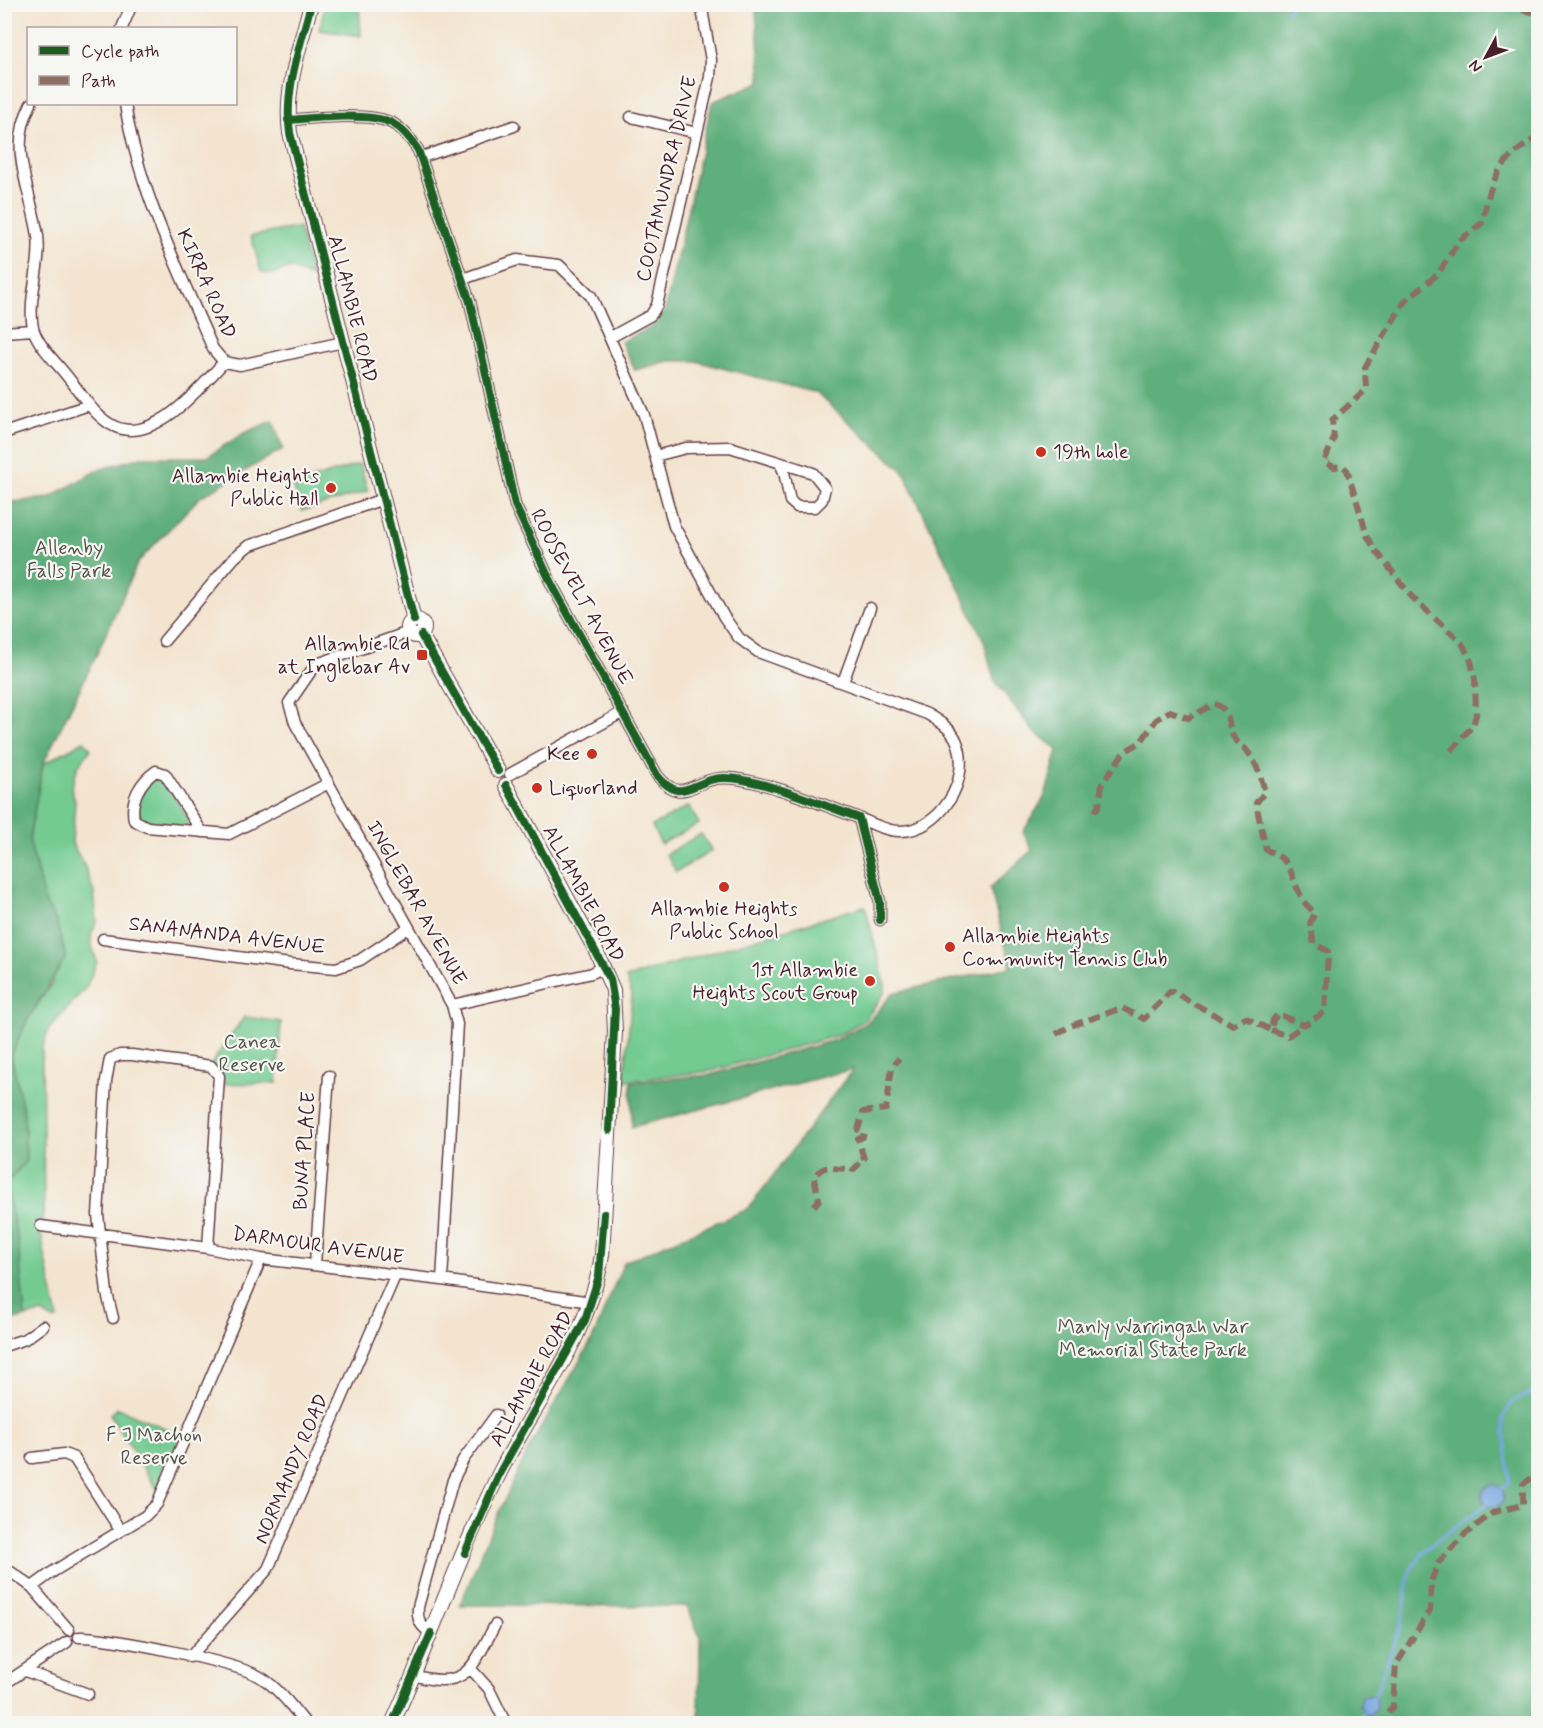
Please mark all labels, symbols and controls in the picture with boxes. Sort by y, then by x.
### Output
legend [27,27,237,105]
north arrow [1456,27,1516,87]
text: Cycle path [81,40,159,64]
text: N [1464,55,1487,77]
text: Path [81,70,116,94]
street label: COOTAMUNDRA DRIVE [630,73,704,285]
street label: KIRRA ROAD [170,225,242,343]
street label: ALLAMBIE ROAD [321,232,383,386]
place label: 19th hole [1053,439,1129,466]
marker: 19th hole [1034,445,1048,459]
place label: Allambie Heights Public Hall [172,463,319,513]
marker: Allambie Heights Public Hall [324,481,338,495]
street label: ROOSEVELT AVENUE [523,504,639,690]
park label: Allenby Falls Park [27,535,111,585]
place label: Allambie Rd at Inglebar Av [278,631,410,682]
marker: Allambie Rd at Inglebar Av [415,648,429,662]
place label: Kee [547,741,580,768]
marker: Kee [585,747,599,761]
place label: Liquorland [549,775,638,802]
marker: Liquorland [530,781,544,795]
street label: INGLEBAR AVENUE [360,816,472,990]
street label: ALLAMBIE ROAD [536,821,630,967]
marker: Allambie Heights Public School [717,880,731,894]
place label: Allambie Heights Public School [650,896,798,946]
street label: SANANANDA AVENUE [127,911,327,961]
place label: Allambie Heights Community Tennis Club [962,923,1167,973]
marker: Allambie Heights Community Tennis Club [943,940,957,954]
place label: 1st Allambie Heights Scout Group [692,957,858,1007]
marker: 1st Allambie Heights Scout Group [863,974,877,988]
park label: Canea Reserve [218,1029,286,1079]
street label: BUNA PLACE [287,1091,323,1211]
street label: DARMOUR AVENUE [230,1221,406,1271]
street label: ALLAMBIE ROAD [484,1306,580,1452]
park label: Manly Warringah War Memorial State Park [1057,1314,1249,1364]
street label: NORMANDY ROAD [248,1390,336,1548]
park label: F J Machon Reserve [106,1422,202,1472]

